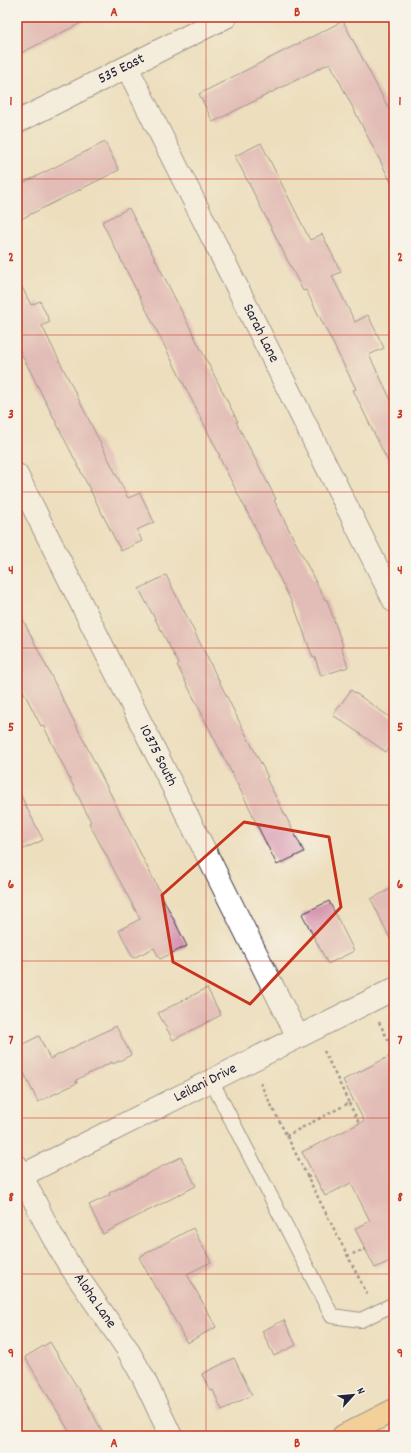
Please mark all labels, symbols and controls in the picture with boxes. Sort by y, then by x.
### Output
text: A [110,4,118,23]
text: B [294,4,300,23]
street label: 535 East [94,48,149,90]
text: 1 [10,93,13,112]
text: 1 [399,93,402,112]
text: 2 [8,249,14,268]
text: 2 [397,249,403,268]
street label: Sarah Lane [236,300,284,367]
text: 3 [8,406,14,425]
text: 3 [397,406,403,425]
text: 4 [8,562,14,581]
text: 4 [397,562,403,581]
text: 5 [8,719,14,738]
text: 5 [397,719,403,738]
street label: 10375 South [133,721,182,791]
text: 6 [8,876,15,895]
text: 6 [397,876,404,895]
text: 7 [9,1032,14,1051]
text: 7 [398,1032,403,1051]
street label: Leilani Drive [170,1058,241,1109]
text: 8 [8,1189,14,1208]
text: 8 [397,1189,403,1208]
street label: Aloha Lane [68,1269,121,1333]
text: 9 [8,1345,14,1364]
text: 9 [397,1345,403,1364]
north arrow [333,1375,373,1415]
text: N [352,1385,369,1398]
text: A [110,1435,118,1453]
text: B [294,1435,300,1453]

